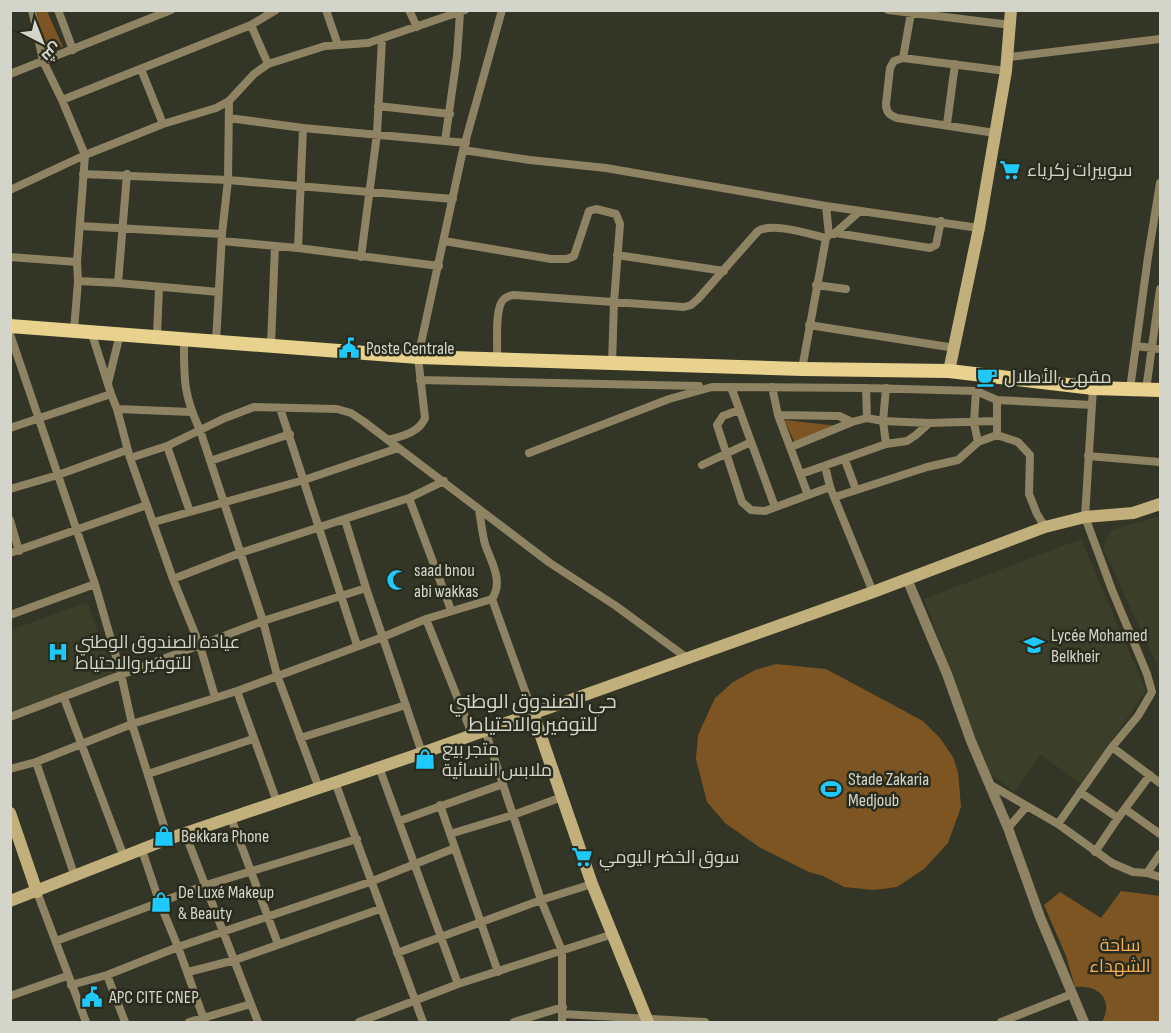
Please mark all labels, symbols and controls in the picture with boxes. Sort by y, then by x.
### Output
north arrow [12,12,72,72]
text: ش [37,38,65,66]
supermarket icon: سوبيرات زكرياء [998,158,1022,182]
place label: سوبيرات زكرياء [1027,160,1132,181]
public building icon: Poste Centrale [337,336,361,360]
place label: Poste Centrale [366,338,455,359]
cafe icon: مقهى الأطلال [975,365,999,389]
place label: مقهى الأطلال [1004,367,1112,388]
place label: saad bnou abi wakkas [414,560,479,602]
mosque icon: saad bnou abi wakkas [385,568,409,592]
place label: Lycée Mohamed Belkheir [1051,625,1148,667]
place label: عيادة الصندوق الوطني للتوفير والاحتياط [75,632,240,674]
school or university icon: Lycée Mohamed Belkheir [1022,633,1046,657]
hospital icon: عيادة الصندوق الوطني للتوفير والاحتياط [46,640,70,664]
district label: حي الصندوق الوطني للتوفير والاحتياط [449,690,617,737]
place label: متجر بيع ملابس النسائية [442,739,552,781]
shop icon: متجر بيع ملابس النسائية [413,747,437,771]
place label: Stade Zakaria Medjoub [848,769,929,811]
sports icon: Stade Zakaria Medjoub [819,777,843,801]
shop icon: Bekkara Phone [152,824,176,848]
place label: Bekkara Phone [181,826,269,847]
supermarket icon: سوق الخضر اليومي [570,845,594,869]
place label: سوق الخضر اليومي [599,847,739,871]
place label: De Luxé Makeup & Beauty [178,882,274,924]
shop icon: De Luxé Makeup & Beauty [149,890,173,914]
park label: ساحة الشهداء [1089,935,1151,977]
public building icon: APC CITE CNEP [80,985,104,1009]
place label: APC CITE CNEP [108,987,199,1008]

